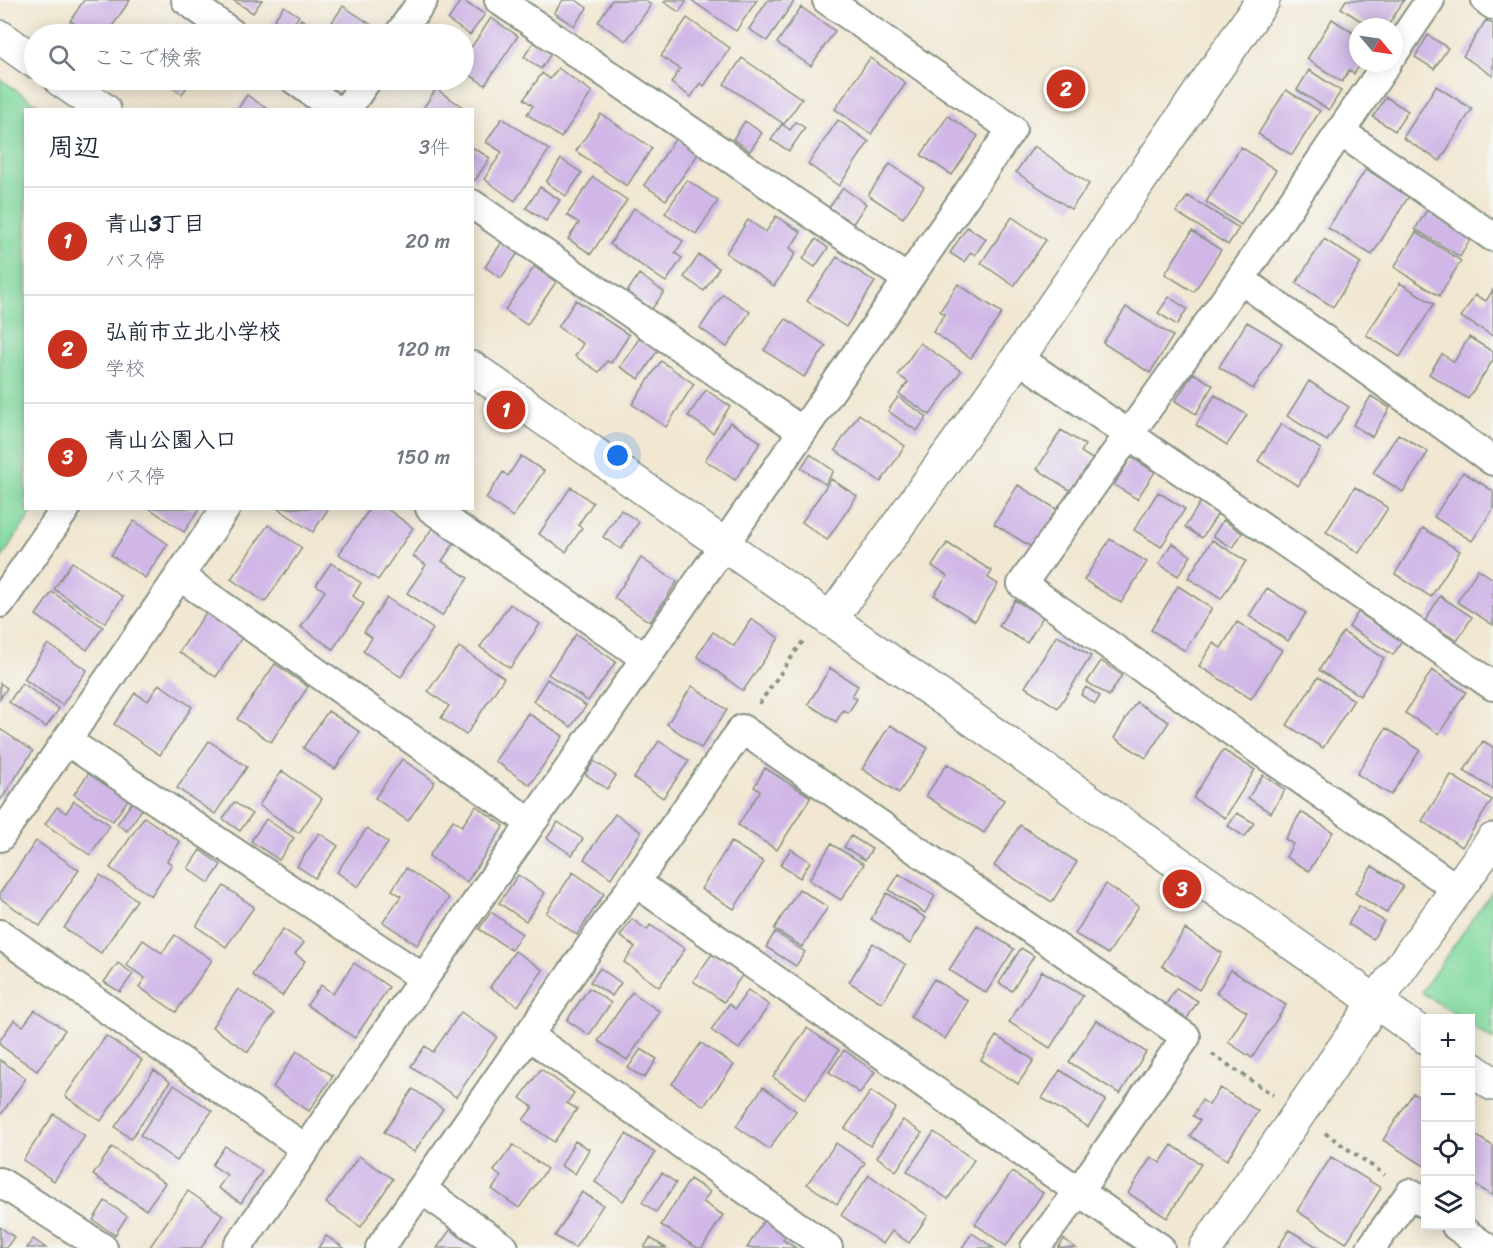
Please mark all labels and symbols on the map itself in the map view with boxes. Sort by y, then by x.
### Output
north arrow [1349,18,1403,72]
pin: 2 [1046,66,1086,112]
pin: 1 [486,388,526,432]
your location [603,441,632,470]
pin: 3 [1162,866,1202,912]

